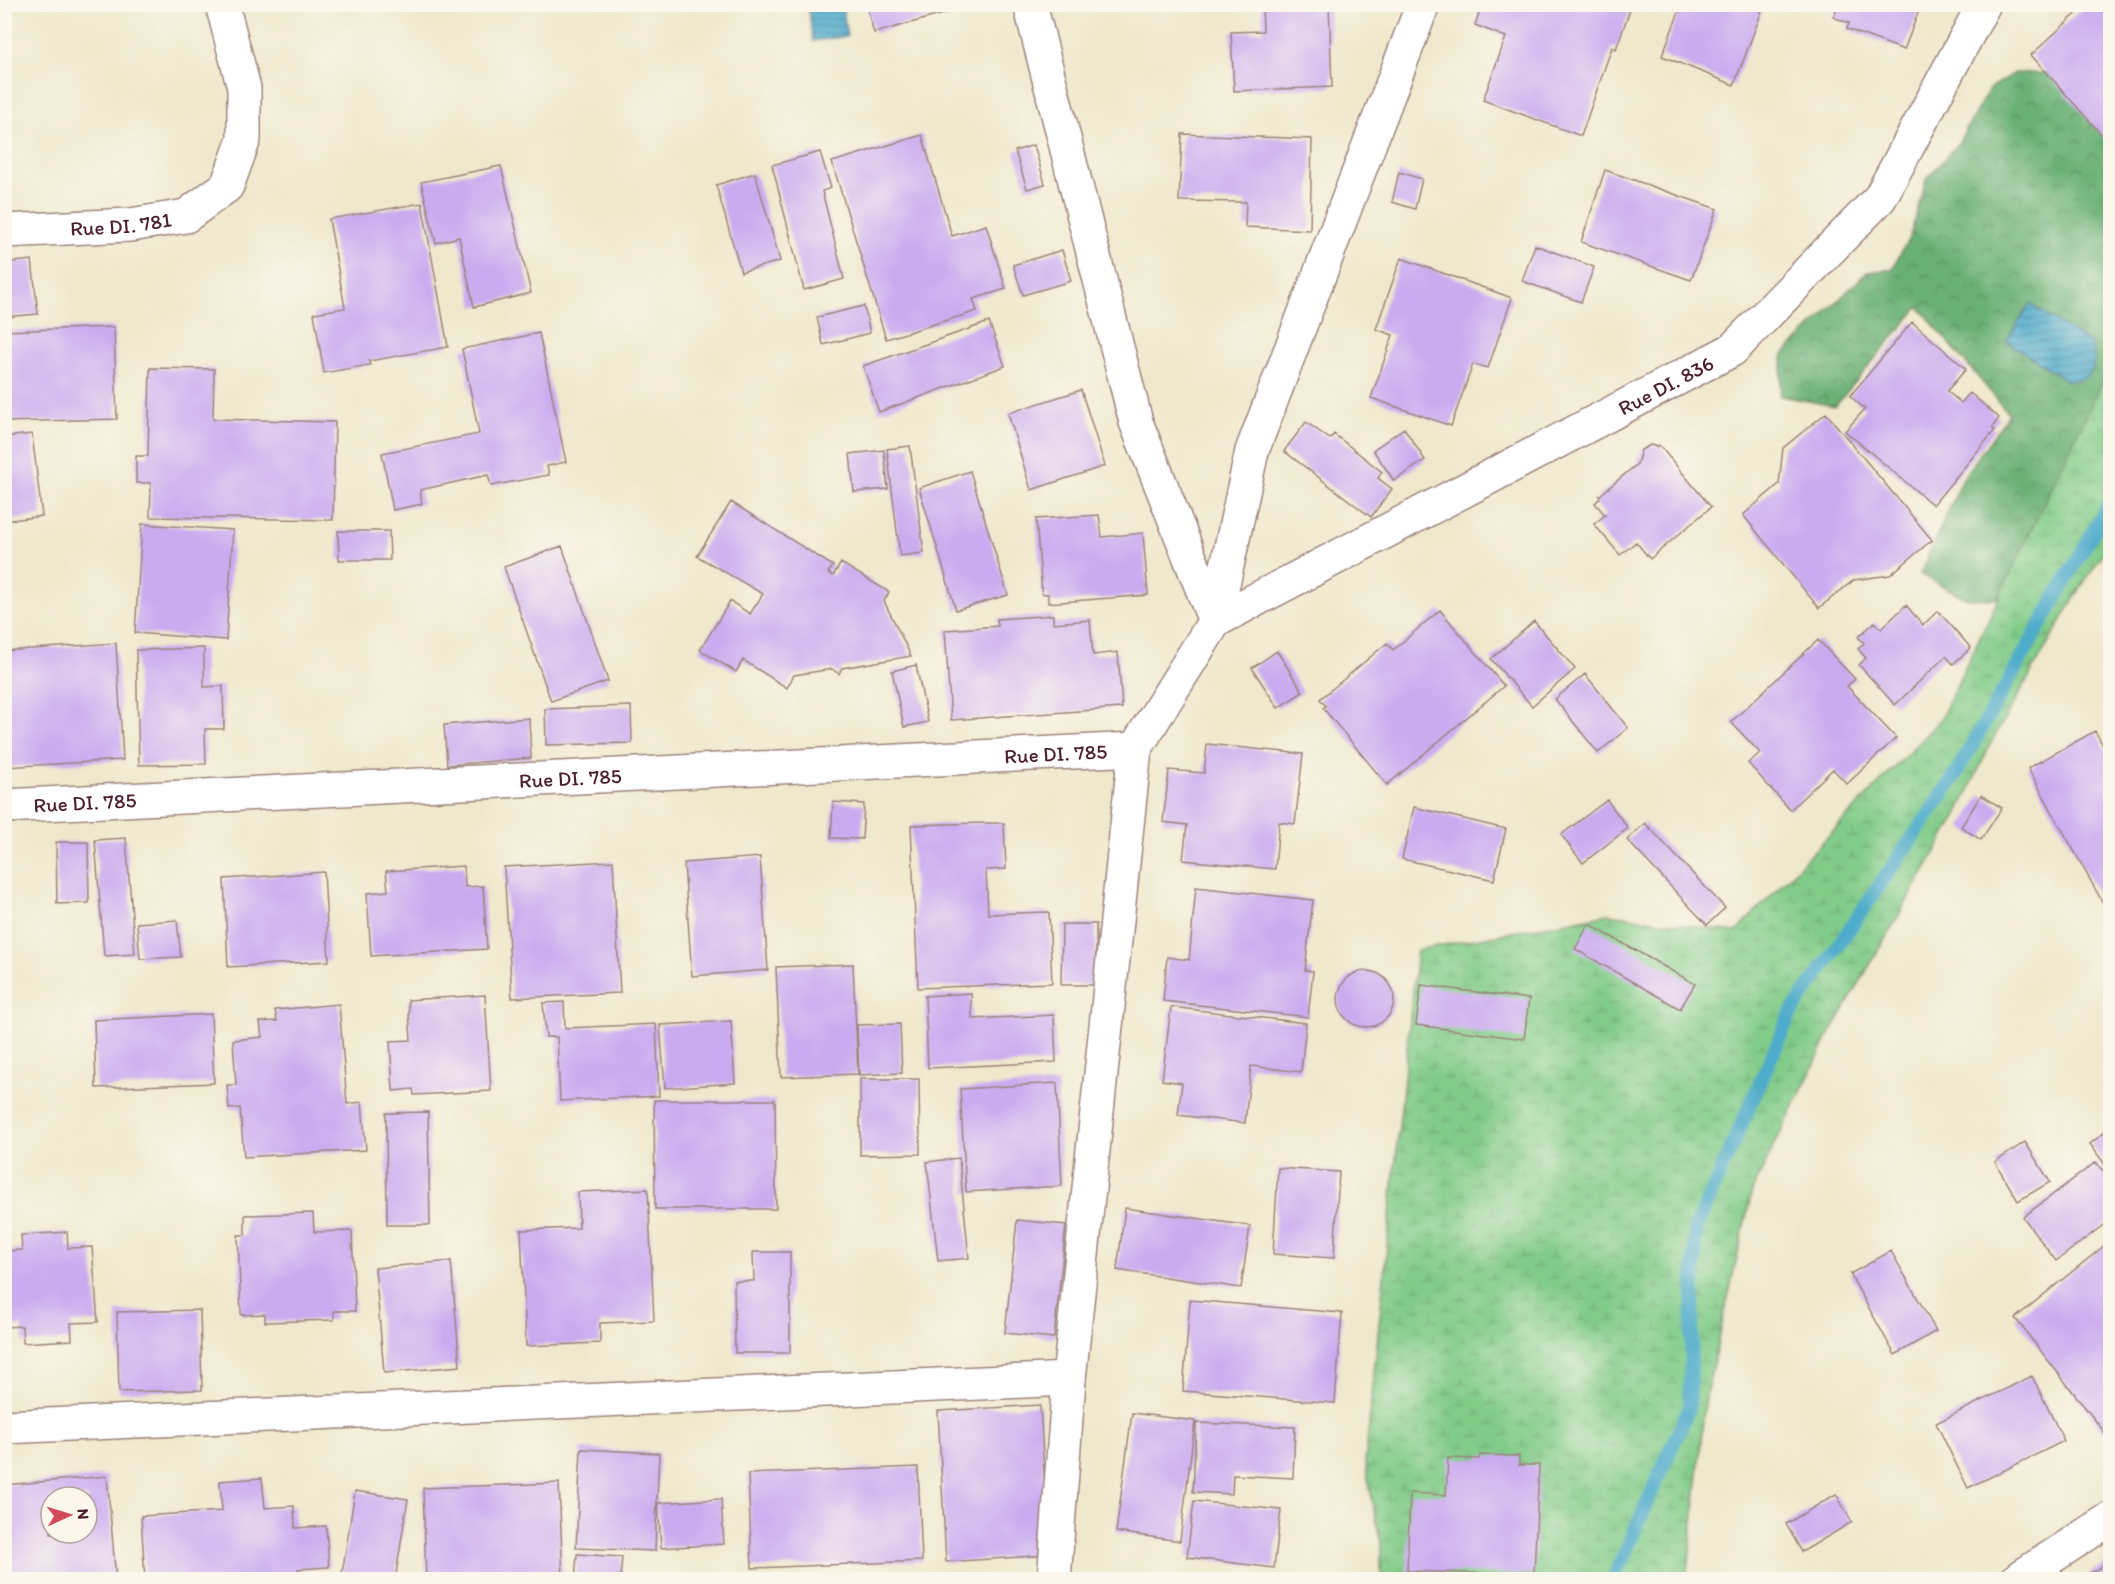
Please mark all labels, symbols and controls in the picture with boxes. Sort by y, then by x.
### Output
street label: Rue DI. 781 [69,206,173,240]
street label: Rue DI. 836 [1614,350,1717,420]
street label: Rue DI. 785 [1004,738,1108,768]
street label: Rue DI. 785 [518,762,622,793]
street label: Rue DI. 785 [33,787,137,817]
north arrow [39,1485,99,1545]
text: N [74,1508,93,1520]

